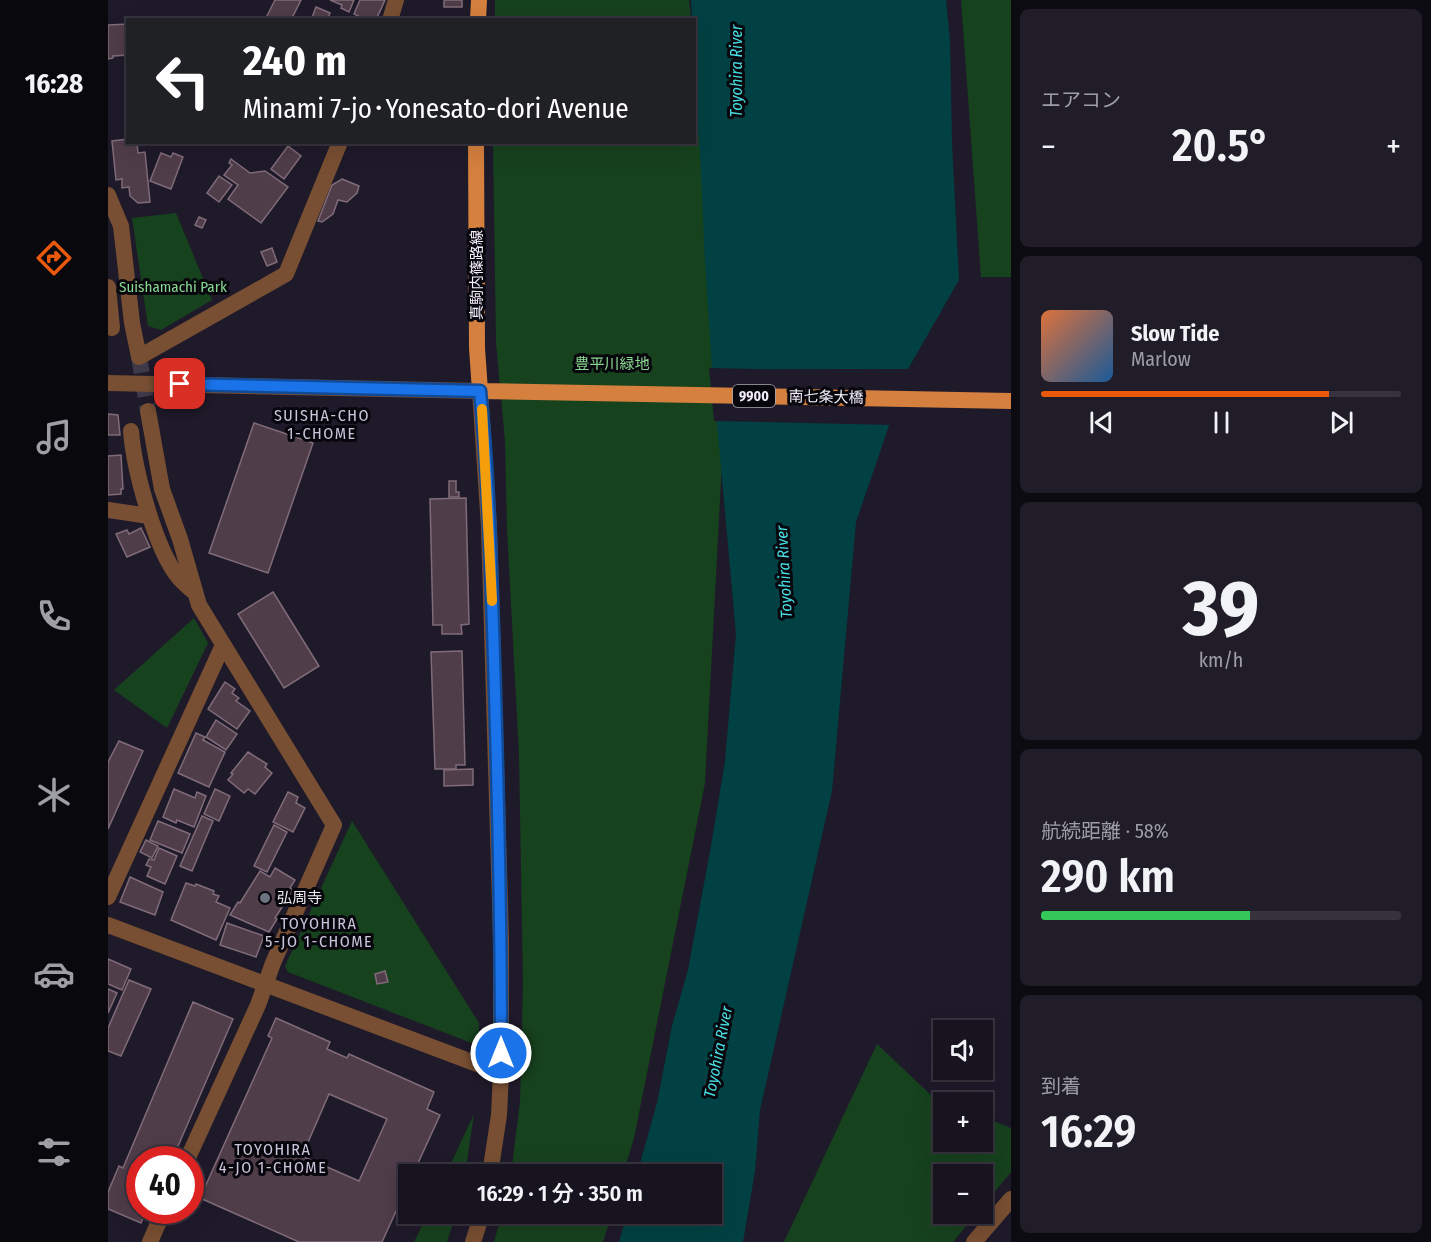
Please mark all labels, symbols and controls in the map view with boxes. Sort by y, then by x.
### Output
water label: Toyohira River [727,24,746,117]
text: 240 m [243,36,347,86]
icon: left [144,42,222,120]
text: 16:28 [25,68,83,100]
text: エアコン [1041,88,1121,112]
text: Minami 7-jo･Yonesato-dori Avenue [243,93,629,125]
text: 20.5° [1172,119,1270,173]
text: − [1041,127,1056,167]
text: + [1386,127,1401,167]
street label: 真駒内篠路線 [468,230,486,320]
icon: directions [33,237,75,279]
park label: Suishamachi Park [119,278,227,296]
text: Slow Tide [1131,320,1219,347]
text: Marlow [1131,347,1191,371]
park label: 豊平川緑地 [574,355,650,373]
pin [154,358,205,409]
icon: arrive [163,367,196,400]
road number: 9900 [733,385,775,407]
street label: 南七条大橋 [788,387,864,407]
district label: SUISHA-CHO 1-CHOME [274,406,370,443]
icon: previous [1085,406,1118,439]
icon: pause [1205,406,1238,439]
icon: next [1325,406,1358,439]
icon: music [33,416,75,458]
water label: Toyohira River [772,525,796,619]
text: 39 [1183,562,1259,656]
icon: phone [33,595,75,637]
text: km/h [1199,648,1243,672]
icon: climate [33,774,75,816]
text: 航続距離 · 58% [1041,819,1169,843]
text: 290 km [1041,850,1175,904]
place label: 弘周寺 [277,889,322,907]
marker: 弘周寺 [258,891,272,905]
district label: TOYOHIRA 5-JO 1-CHOME [265,914,373,951]
icon: car [33,953,75,995]
water label: Toyohira River [700,1004,736,1099]
map controls [933,1020,993,1224]
button: sound [933,1020,993,1080]
position arrow [469,1021,533,1085]
text: 到着 [1041,1074,1081,1098]
button: + [933,1092,993,1152]
text: 16:29 [1041,1105,1136,1159]
icon: filters [33,1131,75,1173]
district label: TOYOHIRA 4-JO 1-CHOME [219,1140,327,1177]
speed limit sign: 40 [126,1146,204,1224]
button: − [933,1164,993,1224]
text: 16:29 · 1 分 · 350 m [477,1180,643,1207]

